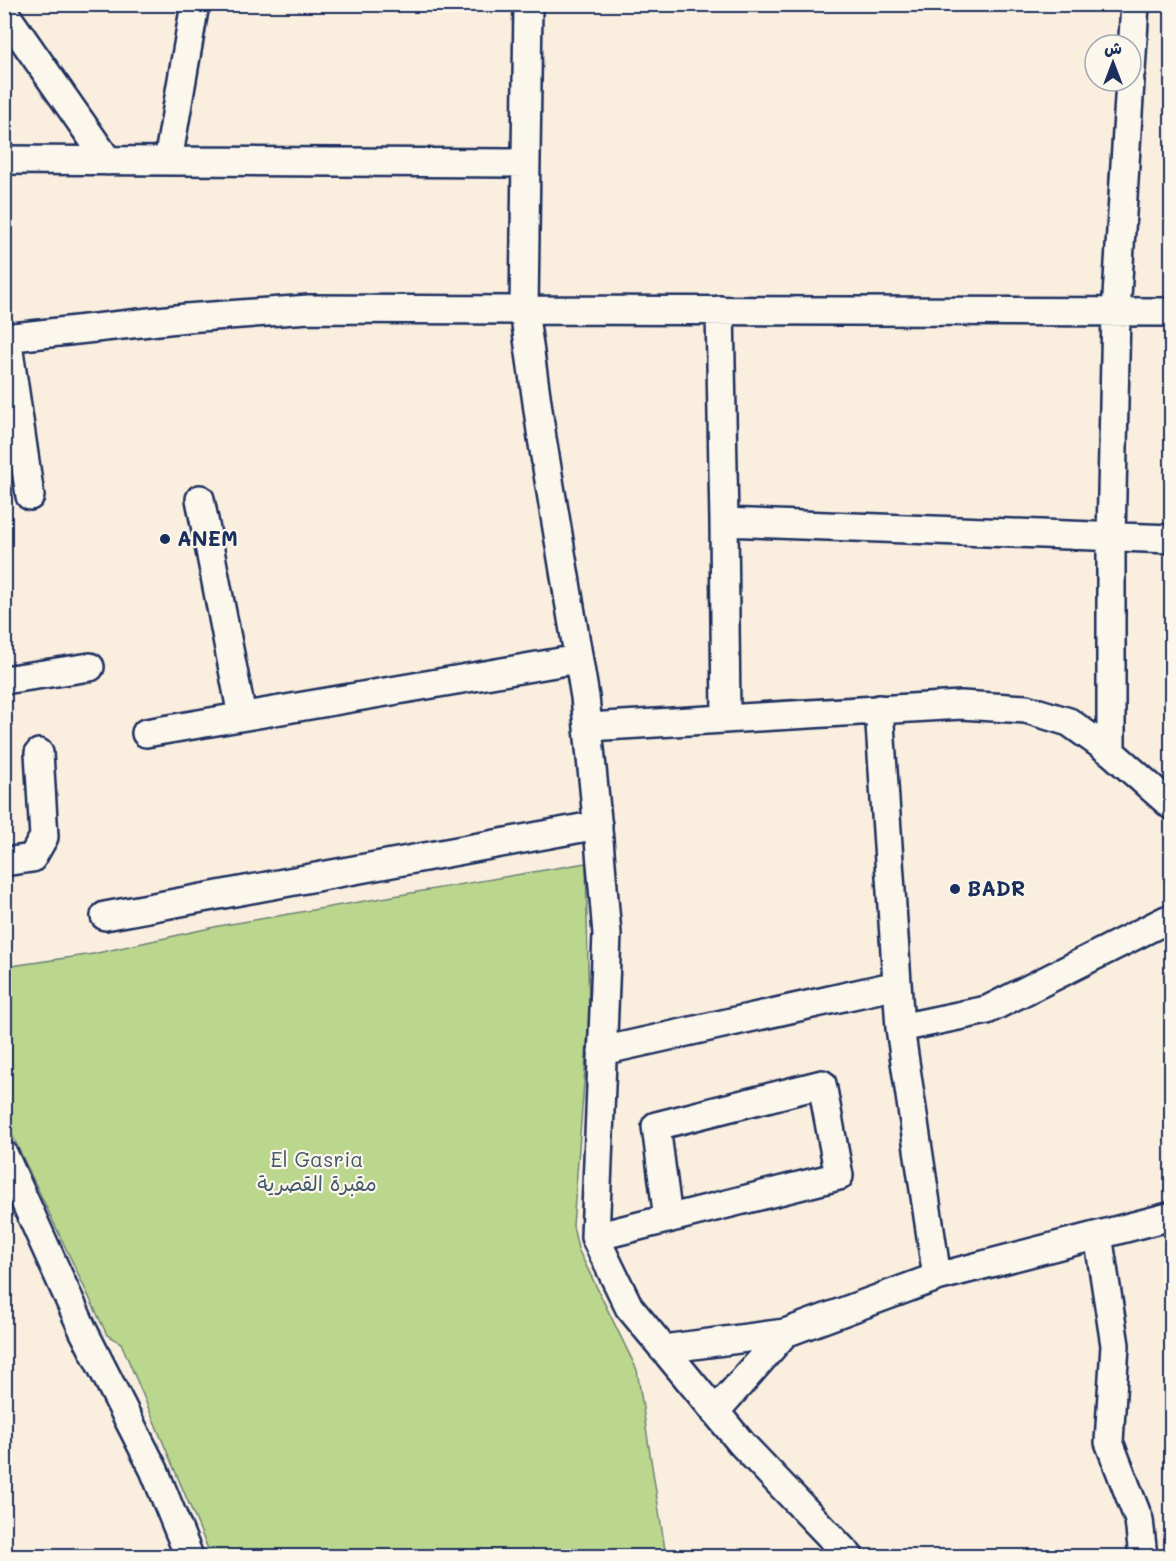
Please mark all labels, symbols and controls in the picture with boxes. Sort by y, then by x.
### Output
north arrow [1083,33,1143,93]
text: ش [1104,37,1122,58]
place label: ANEM [177,524,238,551]
marker: ANEM [158,532,172,546]
place label: BADR [967,874,1025,901]
marker: BADR [948,882,962,896]
park label: El Gasria مقبرة القصرية [257,1145,377,1197]

